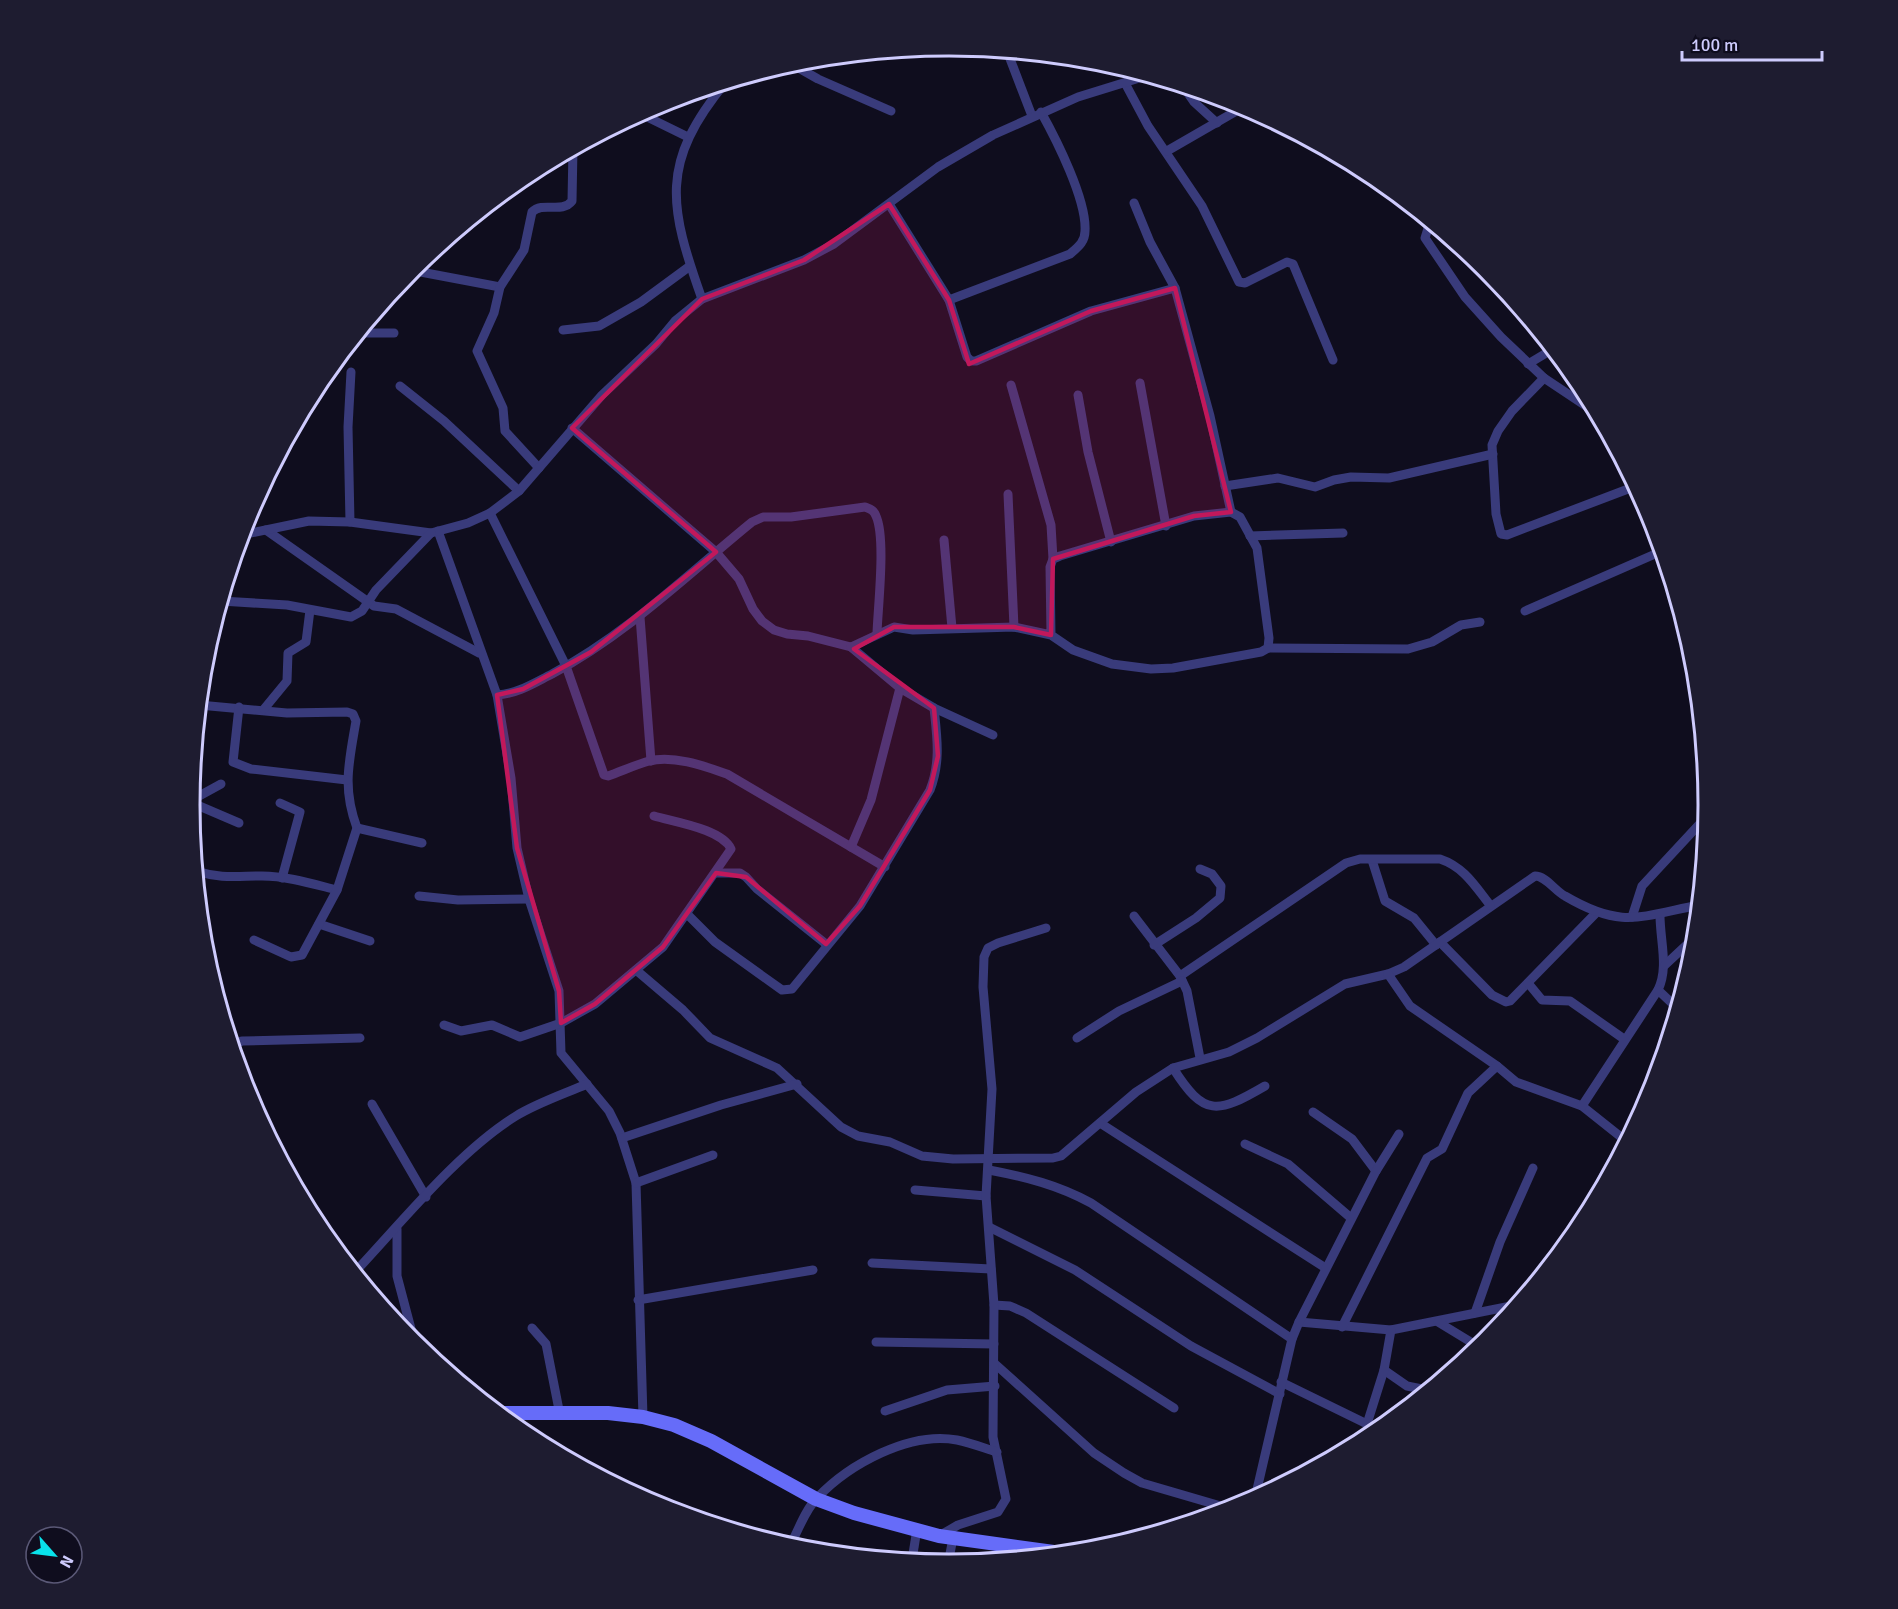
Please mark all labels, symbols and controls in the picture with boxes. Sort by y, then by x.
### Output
scale bar [1682,24,1822,62]
text: 100 m [1691,34,1738,56]
north arrow [24,1525,84,1585]
text: N [55,1552,78,1571]

